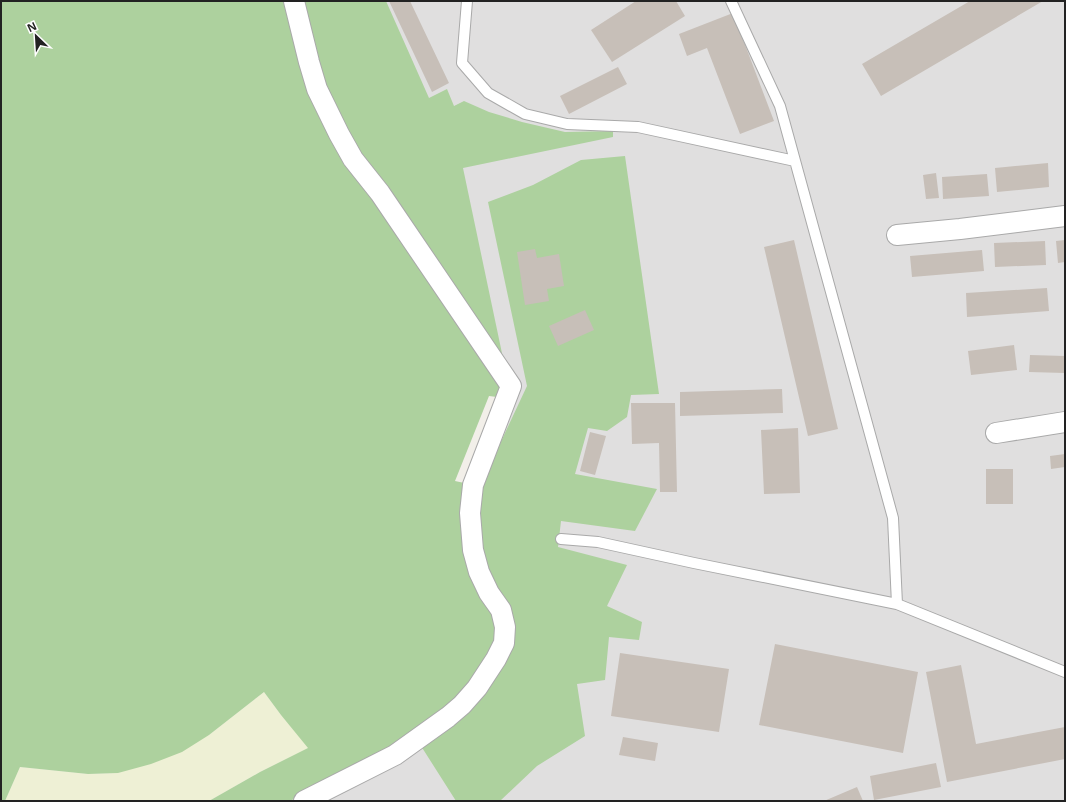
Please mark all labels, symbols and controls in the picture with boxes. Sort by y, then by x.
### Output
north arrow [16,16,56,56]
text: N [24,18,39,35]

